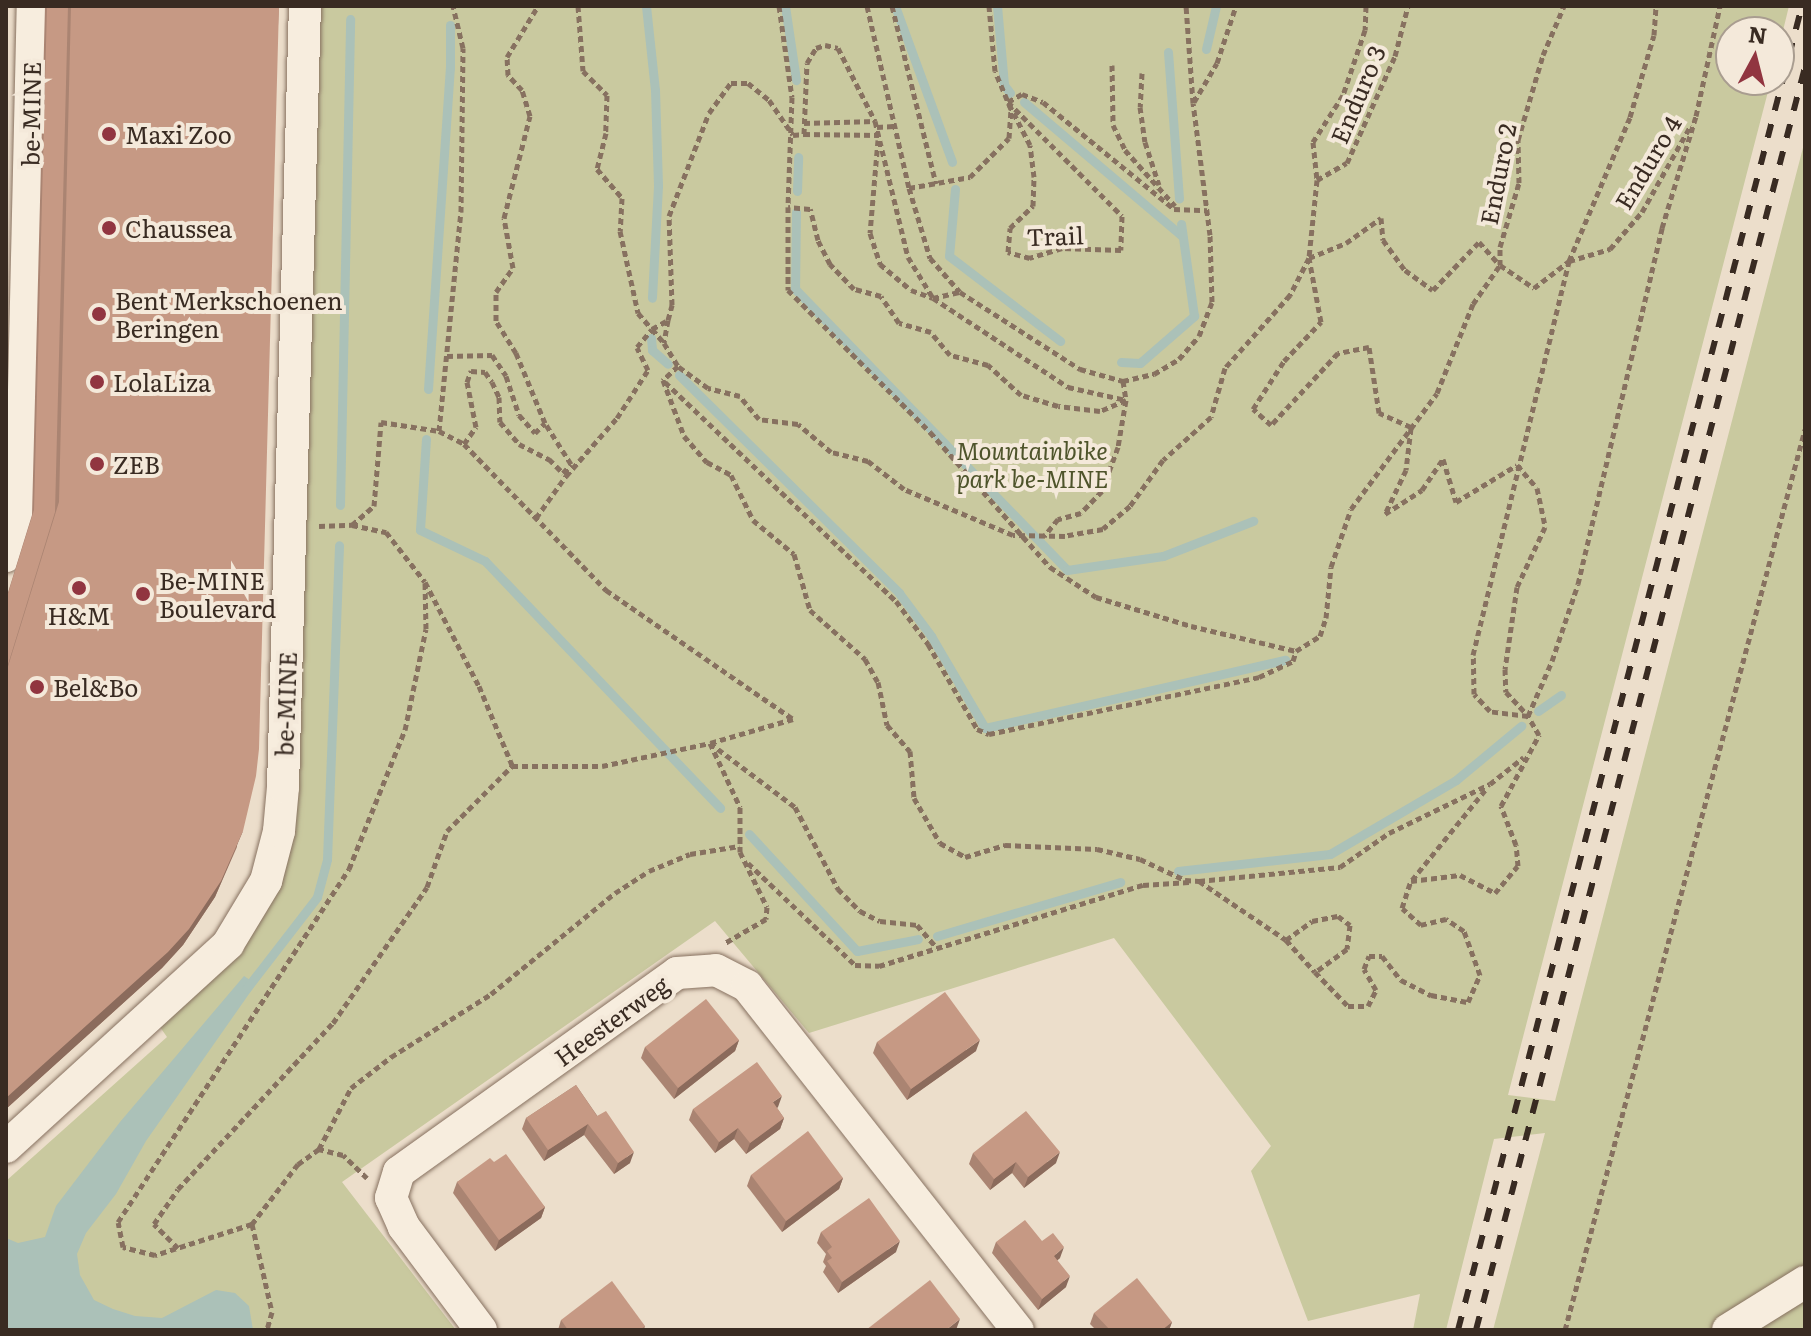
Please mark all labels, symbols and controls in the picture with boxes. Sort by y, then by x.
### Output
north arrow [1715,16,1795,96]
text: N [1747,16,1769,51]
street label: Enduro 3 [1324,41,1390,147]
street label: be-MINE [15,61,45,167]
street label: Enduro 4 [1608,110,1686,214]
place label: Maxi Zoo [125,120,232,148]
street label: Enduro 2 [1473,121,1521,227]
marker: Maxi Zoo [100,125,118,143]
place label: Chaussea [125,214,232,242]
marker: Chaussea [100,219,118,237]
street label: Trail [1026,220,1084,250]
place label: Bent Merkschoenen Beringen [115,286,343,342]
marker: Bent Merkschoenen Beringen [90,305,108,323]
place label: LolaLiza [113,368,211,396]
marker: LolaLiza [88,373,106,391]
park label: Mountainbike park be-MINE [956,436,1108,492]
place label: ZEB [113,450,160,478]
marker: ZEB [88,455,106,473]
place label: Be-MINE Boulevard [159,566,276,622]
marker: H&M [70,579,88,597]
marker: Be-MINE Boulevard [134,585,152,603]
place label: H&M [47,601,111,629]
street label: be-MINE [269,651,301,757]
place label: Bel&Bo [53,673,138,701]
marker: Bel&Bo [28,678,46,696]
street label: Heesterweg [548,969,674,1071]

